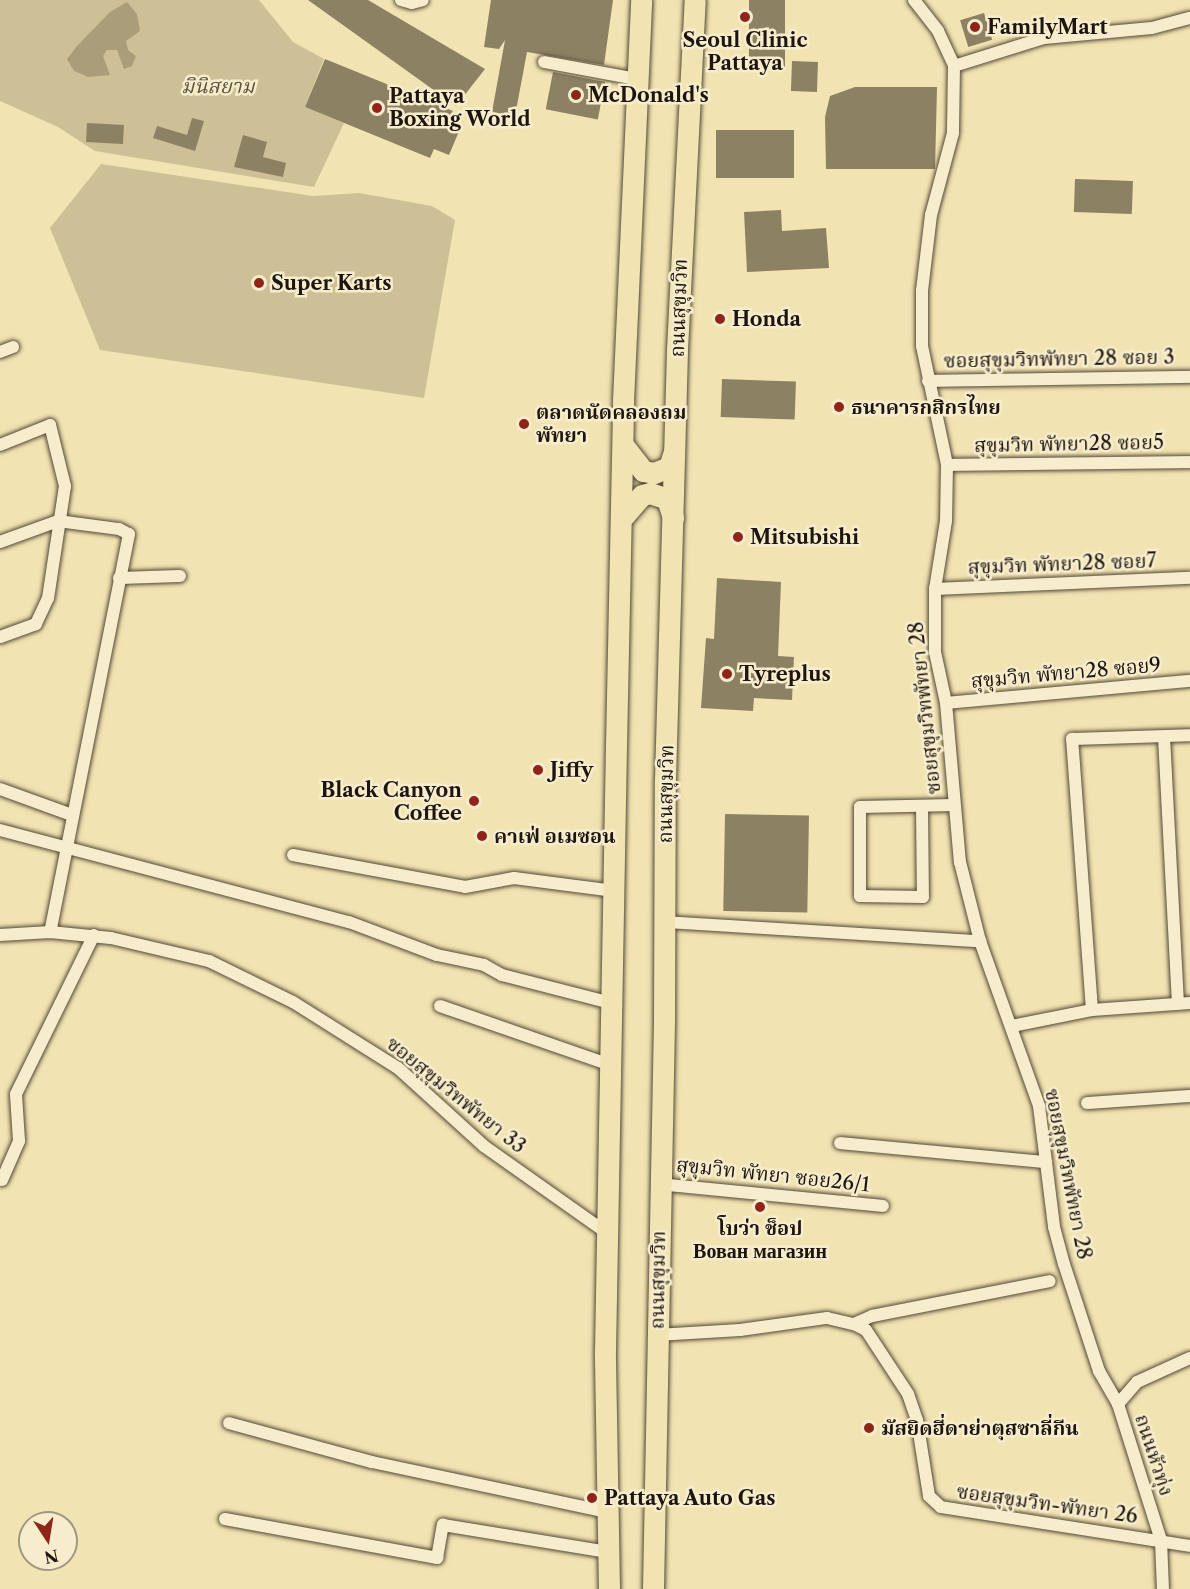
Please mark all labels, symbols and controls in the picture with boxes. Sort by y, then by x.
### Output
marker: Seoul Clinic Pattaya [736,8,754,26]
place label: FamilyMart [987,15,1108,39]
marker: FamilyMart [968,20,982,34]
place label: Seoul Clinic Pattaya [683,28,807,75]
park label: มินิสยาม [181,74,255,98]
place label: McDonald's [588,83,709,107]
place label: Pattaya Boxing World [389,84,531,131]
marker: McDonald's [569,88,583,102]
marker: Pattaya Boxing World [370,101,384,115]
street label: ถนนสุขุมวิท [665,258,693,358]
place label: Super Karts [271,271,392,295]
marker: Super Karts [252,276,266,290]
place label: Honda [732,307,801,331]
marker: Honda [713,312,727,326]
street label: ซอยสุขุมวิทพัทยา 28 ซอย 3 [943,345,1175,373]
place label: ธนาคารกสิกรไทย [851,395,1001,419]
place label: ตลาดนัดคลองถม พัทยา [536,400,686,447]
marker: ธนาคารกสิกรไทย [832,400,846,414]
marker: ตลาดนัดคลองถม พัทยา [517,417,531,431]
street label: สุขุมวิท พัทยา28 ซอย5 [974,430,1164,458]
place label: Mitsubishi [750,525,859,549]
marker: Mitsubishi [731,530,745,544]
street label: สุขุมวิท พัทยา28 ซอย7 [967,549,1157,579]
street label: ซอยสุขุมวิทพัทยา 28 [904,620,946,796]
street label: สุขุมวิท พัทยา28 ซอย9 [970,653,1162,693]
place label: Tyreplus [739,662,831,686]
marker: Tyreplus [720,667,734,681]
street label: ถนนสุขุมวิท [653,744,679,844]
place label: Jiffy [550,758,593,782]
marker: Jiffy [531,763,545,777]
place label: Black Canyon Coffee [320,778,462,825]
marker: Black Canyon Coffee [467,794,481,808]
place label: คาเฟ่ อเมซอน [494,824,616,848]
marker: คาเฟ่ อเมซอน [475,829,489,843]
street label: ซอยสุขุมวิทพัทยา 33 [382,1031,530,1159]
street label: ซอยสุขุมวิทพัทยา 28 [1040,1087,1096,1261]
street label: สุขุมวิท พัทยา ซอย26/1 [675,1153,871,1197]
marker: โบว่า ช็อป Вован магазин [753,1200,767,1214]
place label: โบว่า ช็อป Вован магазин [693,1216,827,1263]
street label: ถนนสุขุมวิท [645,1230,671,1330]
street label: ถนนหัวทุ่ง [1130,1411,1178,1499]
place label: มัสยิดฮี่ดาย่าตุสซาลี่กีน [881,1416,1079,1440]
marker: มัสยิดฮี่ดาย่าตุสซาลี่กีน [862,1421,876,1435]
street label: ซอยสุขุมวิท-พัทยา 26 [955,1479,1139,1529]
place label: Pattaya Auto Gas [604,1486,777,1510]
marker: Pattaya Auto Gas [585,1491,599,1505]
north arrow [18,1511,78,1571]
text: N [42,1545,60,1568]

